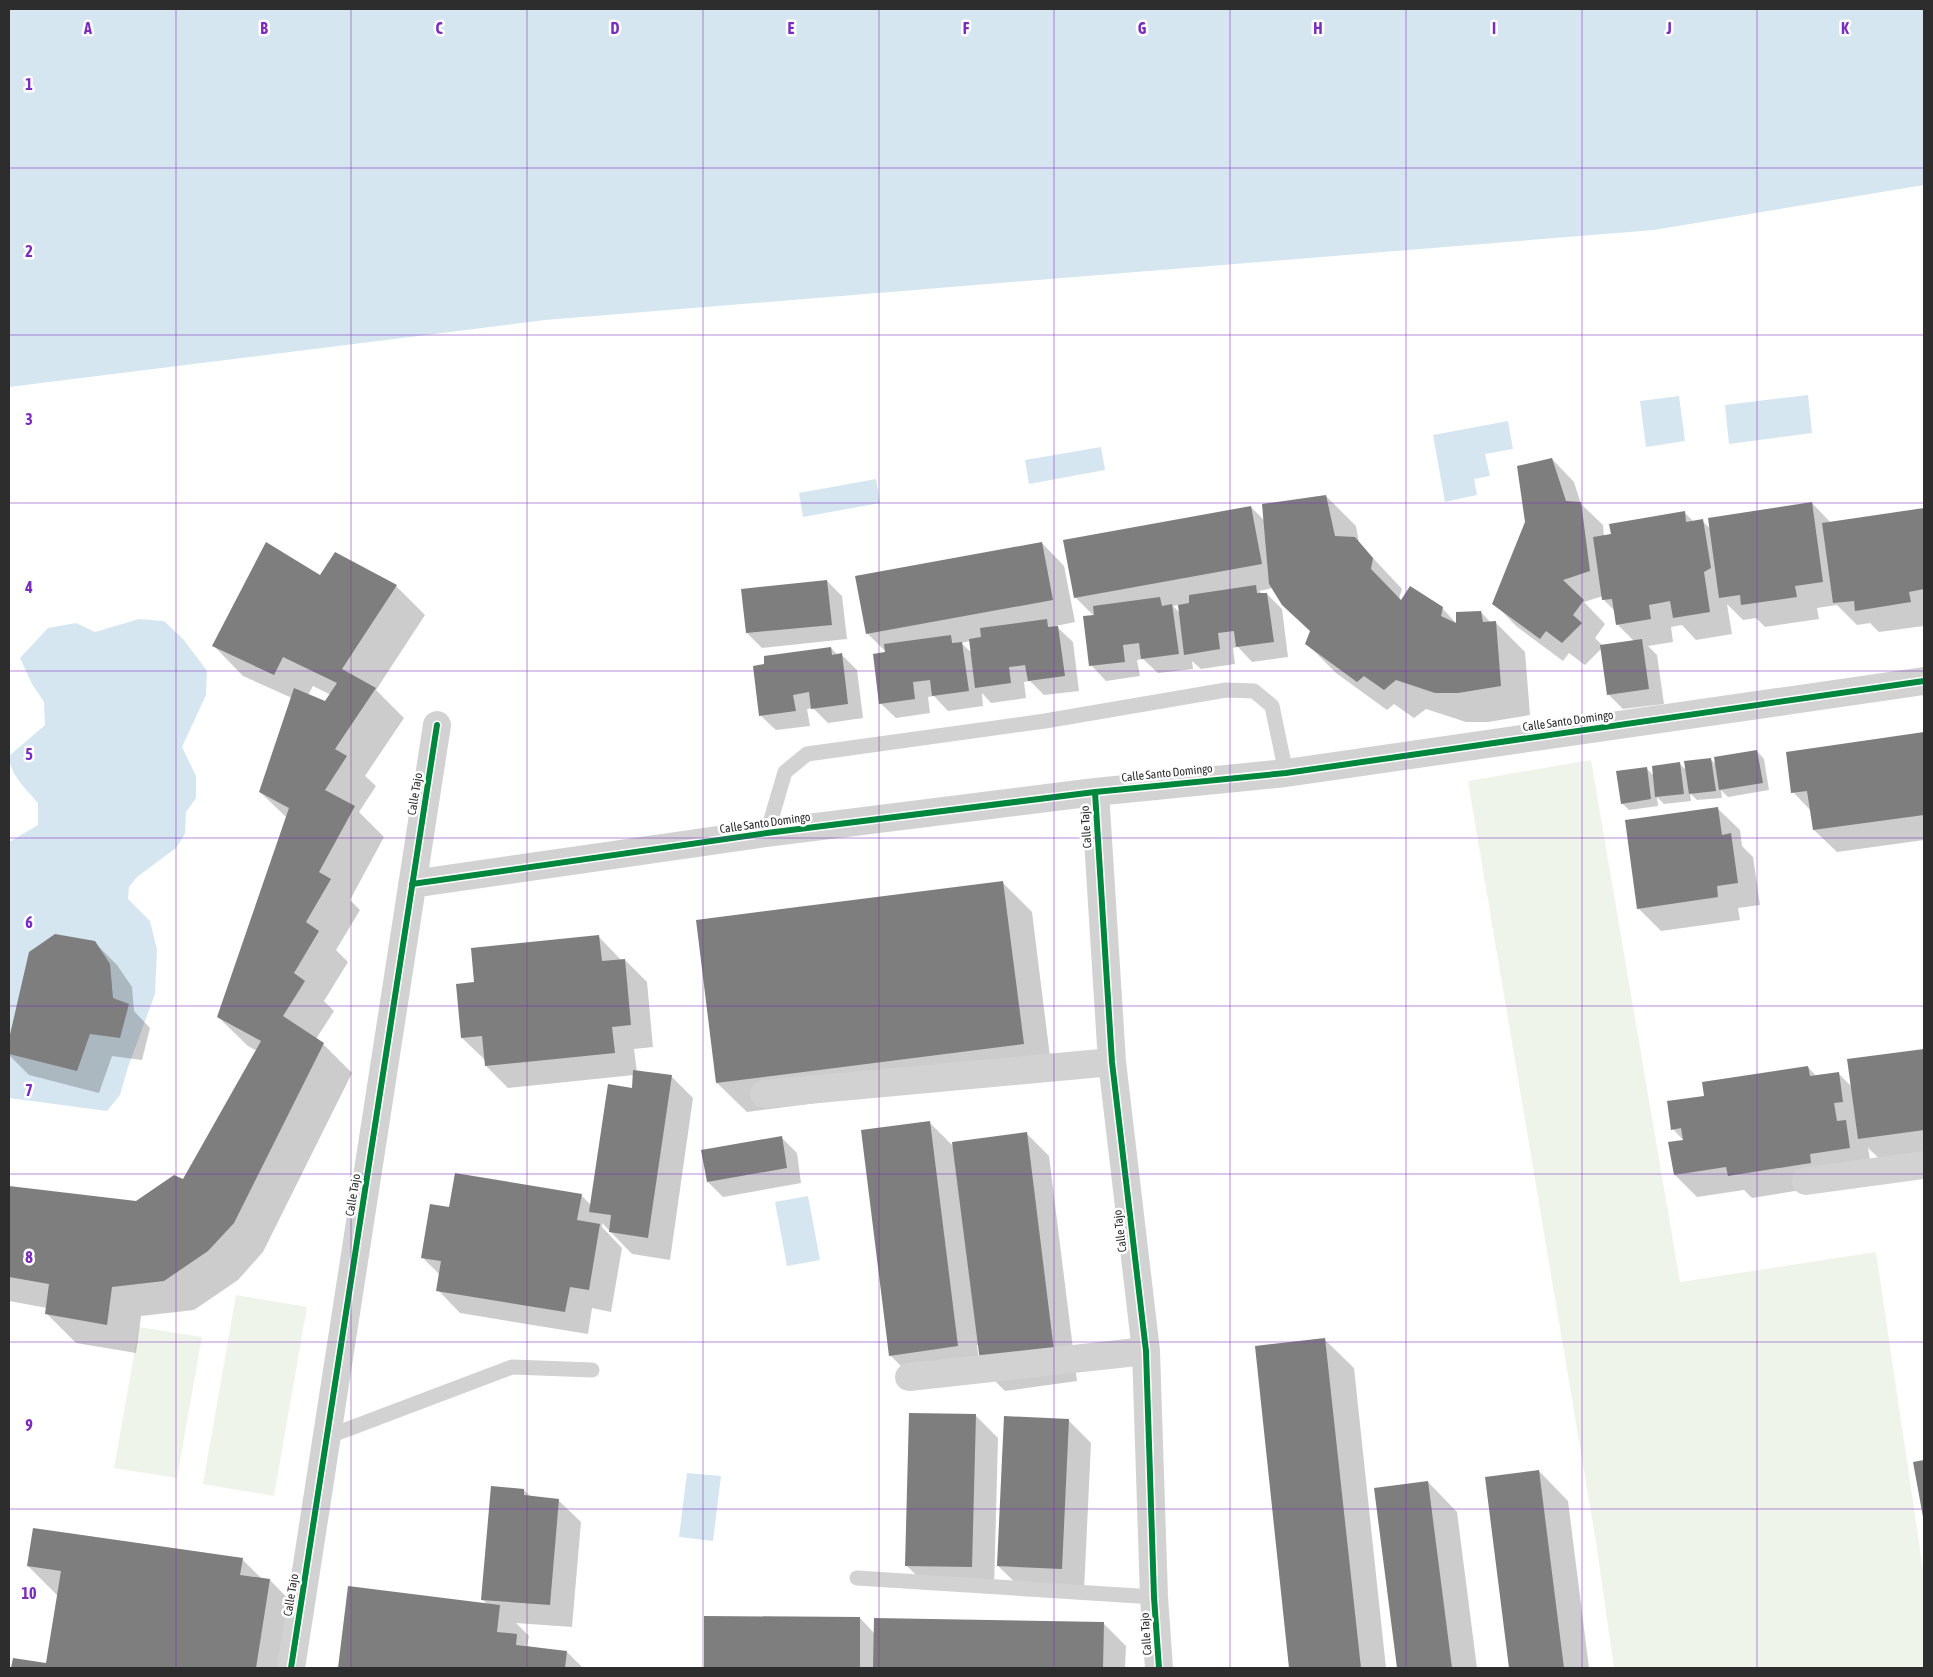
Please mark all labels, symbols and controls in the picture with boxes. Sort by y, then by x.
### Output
text: A [83,19,92,37]
text: B [260,19,268,37]
text: C [435,19,443,37]
text: D [611,19,620,37]
text: E [788,19,795,37]
text: F [963,19,970,37]
text: G [1138,19,1147,37]
text: H [1313,19,1323,37]
text: I [1492,19,1496,37]
text: J [1665,19,1672,37]
text: K [1841,19,1849,37]
text: 1 [25,75,33,93]
text: 2 [25,242,33,260]
text: 3 [25,410,33,428]
text: 4 [24,578,33,596]
street label: Calle Santo Domingo [1522,708,1615,734]
text: 5 [25,745,33,763]
street label: Calle Santo Domingo [1121,761,1214,785]
street label: Calle Tajo [405,771,425,816]
street label: Calle Tajo [1078,805,1094,849]
street label: Calle Santo Domingo [719,810,812,836]
text: 6 [25,913,33,931]
text: 7 [25,1081,33,1099]
street label: Calle Tajo [343,1172,363,1217]
street label: Calle Tajo [1110,1209,1130,1253]
text: 8 [25,1248,33,1266]
text: 9 [25,1416,33,1434]
street label: Calle Tajo [281,1572,301,1617]
text: 10 [21,1584,37,1602]
street label: Calle Tajo [1138,1612,1154,1656]

